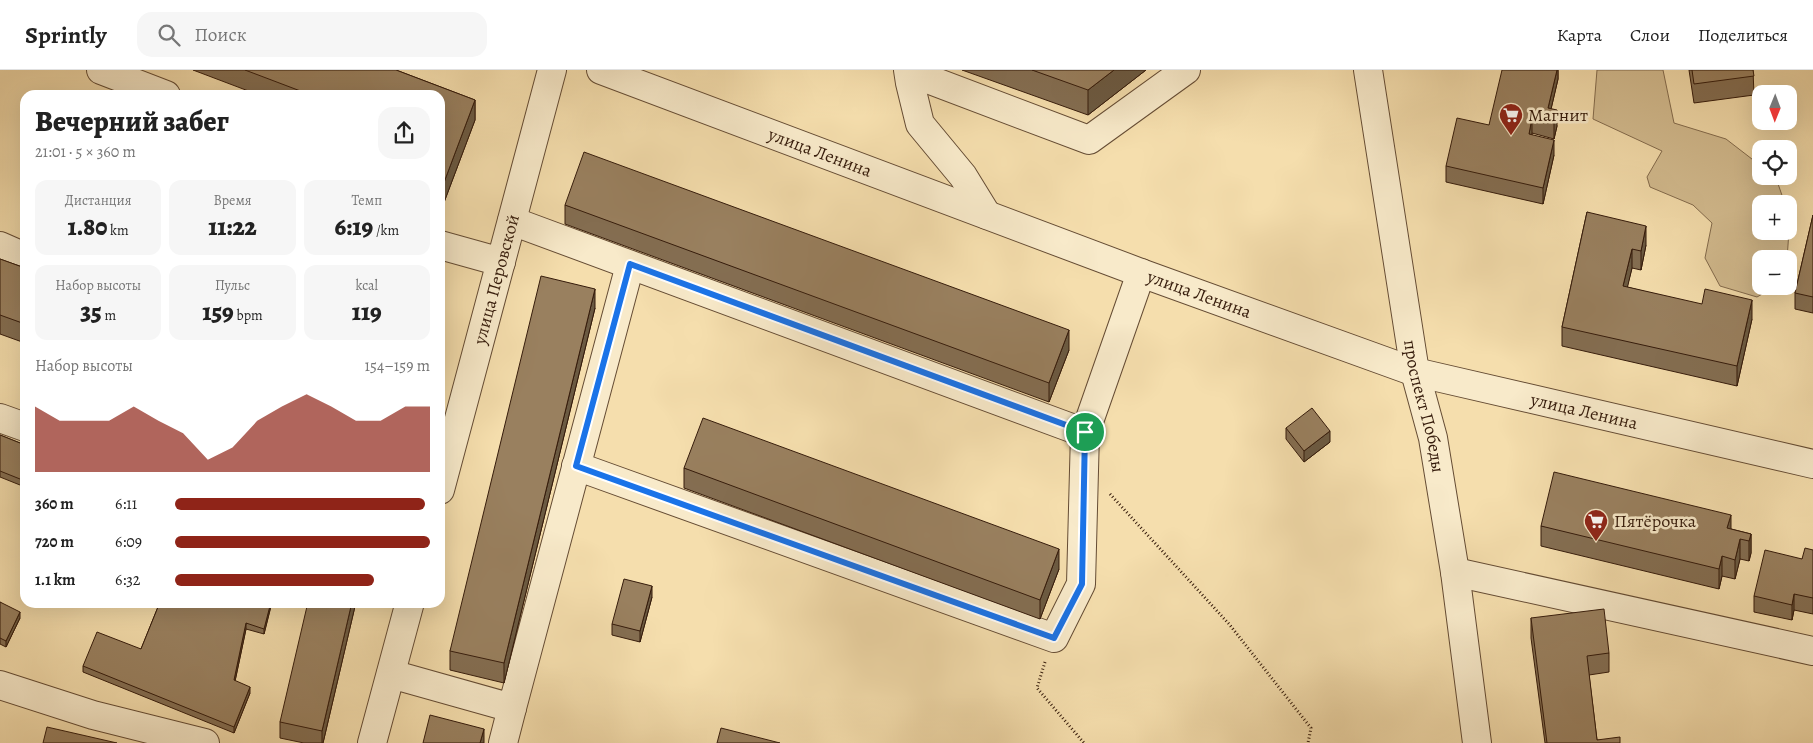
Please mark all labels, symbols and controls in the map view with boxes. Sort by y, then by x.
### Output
search box [137,12,487,57]
text: Sprintly [25,19,107,51]
icon: search [155,21,183,49]
text: Поиск [195,22,247,48]
text: Карта [1557,23,1602,47]
text: Слои [1630,23,1670,47]
text: Поделиться [1698,23,1788,47]
north arrow [1752,85,1798,130]
map controls [1752,85,1797,295]
supermarket icon: Магнит [1498,102,1524,136]
text: Вечерний забег [35,103,229,141]
place label: Магнит [1528,103,1588,127]
button: share [378,107,430,159]
street label: улица Ленина [764,122,876,183]
button: locate [1752,140,1797,185]
text: 21:01 · 5 × 360 m [35,141,136,163]
text: Дистанция [65,191,132,210]
text: Время [213,191,252,210]
text: Темп [352,191,382,210]
button: + [1752,195,1797,240]
text: 1.80 [68,210,107,244]
text: 11:22 [208,210,257,244]
text: 6:19 [335,210,373,244]
street label: улица Перовской [467,212,525,348]
text: km [107,221,129,240]
text: /km [373,221,399,240]
button: − [1752,250,1797,295]
street label: улица Ленина [1143,264,1255,324]
text: Набор высоты [55,276,141,295]
text: Пульс [215,276,250,295]
text: kcal [356,276,378,295]
text: 35 [80,295,102,329]
text: 159 [202,295,234,329]
text: 119 [352,295,382,329]
text: m [102,306,116,325]
text: bpm [234,306,263,325]
street label: проспект Победы [1398,338,1451,474]
text: Набор высоты [35,355,133,377]
text: 154–159 m [365,355,430,377]
street label: улица Ленина [1528,387,1641,435]
pin [1064,411,1106,453]
icon: arrive [1071,418,1099,446]
text: 360 m [35,493,74,515]
text: 6:11 [115,493,137,515]
supermarket icon: Пятёрочка [1583,508,1609,542]
place label: Пятёрочка [1614,509,1697,533]
text: 720 m [35,531,74,553]
text: 6:09 [115,531,142,553]
text: 1.1 km [35,569,75,591]
text: 6:32 [115,569,140,591]

